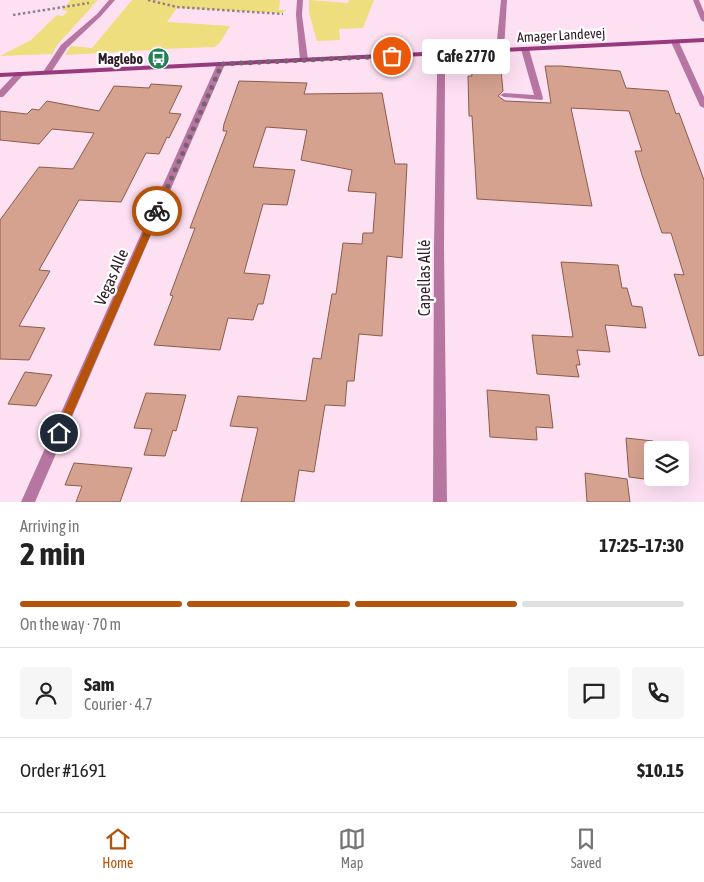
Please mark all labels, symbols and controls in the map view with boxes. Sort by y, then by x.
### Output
street label: Amager Landevej [516,25,606,45]
pin [371,35,413,77]
callout: Cafe 2770 [422,38,510,74]
icon: bag [378,42,406,70]
bus stop icon: Maglebo [147,47,171,71]
text: Cafe 2770 [437,47,495,65]
place label: Maglebo [98,51,143,67]
courier [132,186,182,236]
icon: bike [143,197,171,225]
street label: Capellas Allé [415,240,434,316]
street label: Vegas Alle [91,246,132,308]
pin [38,412,80,454]
icon: home [45,419,73,447]
map controls [644,441,689,486]
button: layers [644,441,689,486]
text: Arriving in [20,517,80,535]
text: 17:25–17:30 [599,534,684,556]
text: 2 min [20,535,85,572]
text: On the way · 70 m [20,615,121,633]
button: person [20,667,72,719]
button: chat [568,667,620,719]
button: phone [632,667,684,719]
text: Sam [84,673,115,695]
text: Courier · 4.7 [84,695,153,713]
text: Order #1691 [20,759,107,781]
text: $10.15 [637,759,684,781]
tab: Home [102,825,133,871]
tab: Map [338,825,366,871]
tab: Saved [571,825,602,871]

